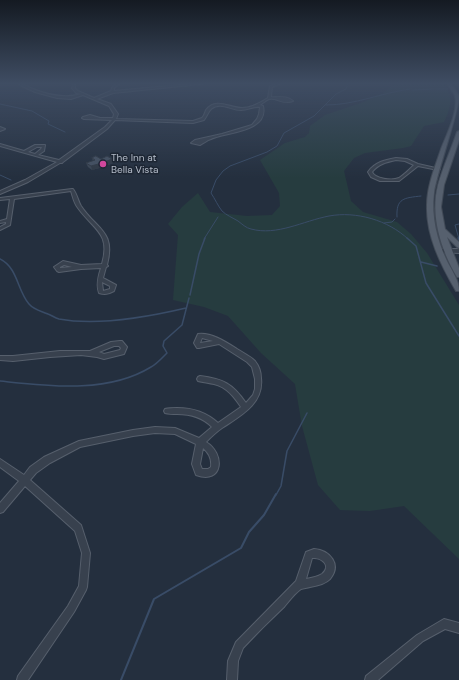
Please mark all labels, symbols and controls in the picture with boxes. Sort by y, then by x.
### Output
place label: The Inn at Bella Vista [111,152,159,176]
marker: The Inn at Bella Vista [98,159,108,169]

